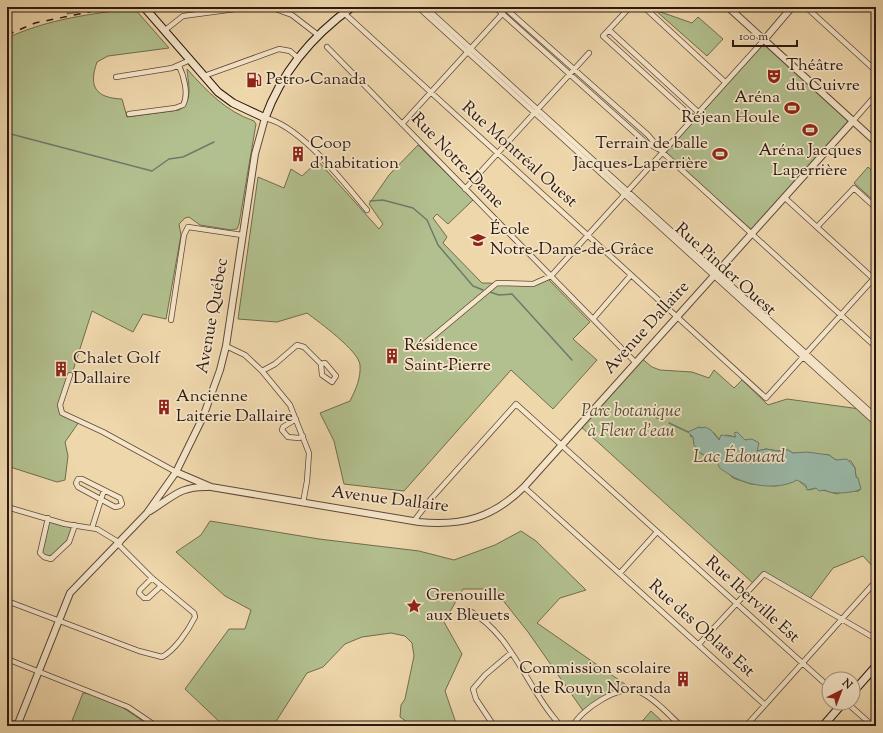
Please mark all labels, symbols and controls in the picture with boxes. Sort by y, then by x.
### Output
scale bar [733,22,797,48]
text: 100 m [739,28,768,46]
place label: Théâtre du Cuivre [786,54,860,98]
theatre icon: Théâtre du Cuivre [765,67,783,85]
place label: Petro-Canada [266,68,367,92]
fuel station icon: Petro-Canada [245,71,263,89]
place label: Aréna Réjean Houle [681,86,780,130]
street label: Rue Montréal Ouest [456,96,582,214]
sports icon: Aréna Réjean Houle [783,99,801,117]
street label: Rue Notre-Dame [405,108,509,214]
sports icon: Aréna Jacques Laperrière [801,121,819,139]
place label: Coop d'habitation [310,132,399,176]
place label: Terrain de balle Jacques-Laperrière [572,132,708,176]
place label: Aréna Jacques Laperrière [758,139,862,183]
building icon: Coop d'habitation [289,145,307,163]
sports icon: Terrain de balle Jacques-Laperrière [711,145,729,163]
place label: École Notre-Dame-de-Grâce [490,218,654,262]
street label: Rue Pinder Ouest [669,218,781,322]
school or university icon: École Notre-Dame-de-Grâce [469,231,487,249]
street label: Avenue Québec [191,256,235,376]
street label: Avenue Dallaire [599,276,695,380]
place label: Résidence Saint-Pierre [404,334,491,378]
place label: Chalet Golf Dallaire [73,347,161,391]
building icon: Résidence Saint-Pierre [383,347,401,365]
building icon: Chalet Golf Dallaire [52,360,70,378]
place label: Ancienne Laiterie Dallaire [176,385,293,429]
building icon: Ancienne Laiterie Dallaire [155,398,173,416]
park label: Parc botanique à Fleur d'eau [581,400,681,444]
water label: Lac Édouard [693,445,785,471]
street label: Avenue Dallaire [330,481,450,519]
street label: Rue Iberville Est [699,551,805,649]
street label: Rue des Oblats Est [643,575,760,683]
place label: Grenouille aux Bleuets [426,584,510,628]
place icon: Grenouille aux Bleuets [405,597,423,615]
place label: Commission scolaire de Rouyn Noranda [519,657,671,701]
building icon: Commission scolaire de Rouyn Noranda [674,670,692,688]
north arrow [821,671,861,711]
text: N [838,675,856,693]

